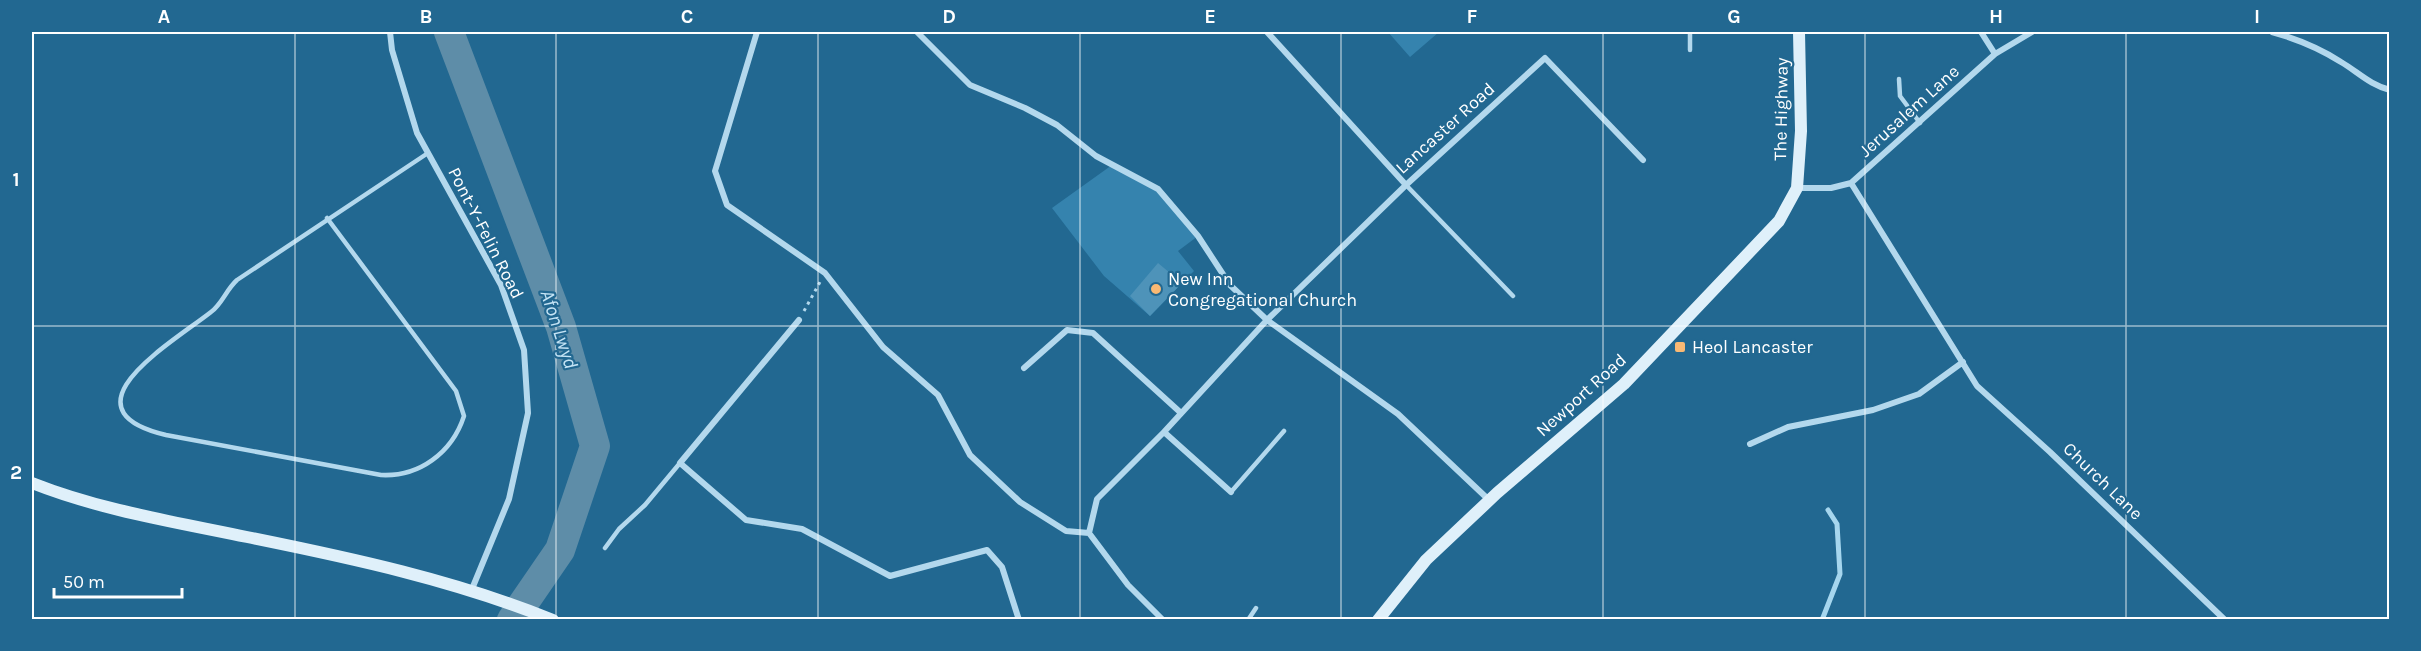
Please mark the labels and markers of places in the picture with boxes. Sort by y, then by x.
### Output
place label: New Inn Congregational Church [1168,268,1357,311]
marker: New Inn Congregational Church [1149,282,1163,296]
place label: Heol Lancaster [1692,336,1813,358]
marker: Heol Lancaster [1673,340,1687,354]

